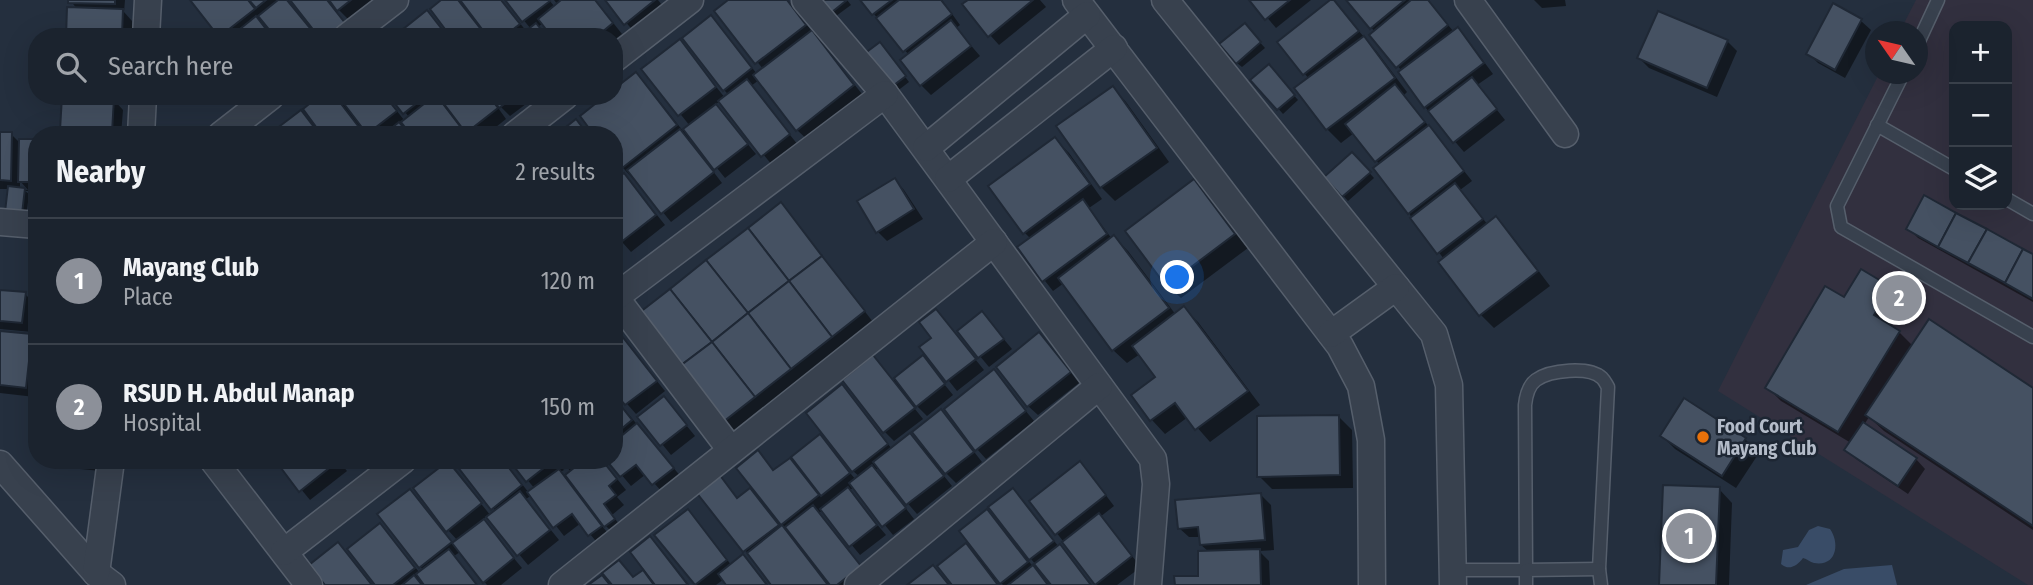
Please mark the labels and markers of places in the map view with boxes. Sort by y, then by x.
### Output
pin: 2 [1876,272,1922,324]
place label: Food Court Mayang Club [1717,415,1816,460]
marker: Food Court Mayang Club [1695,429,1711,445]
pin: 1 [1666,510,1712,562]

